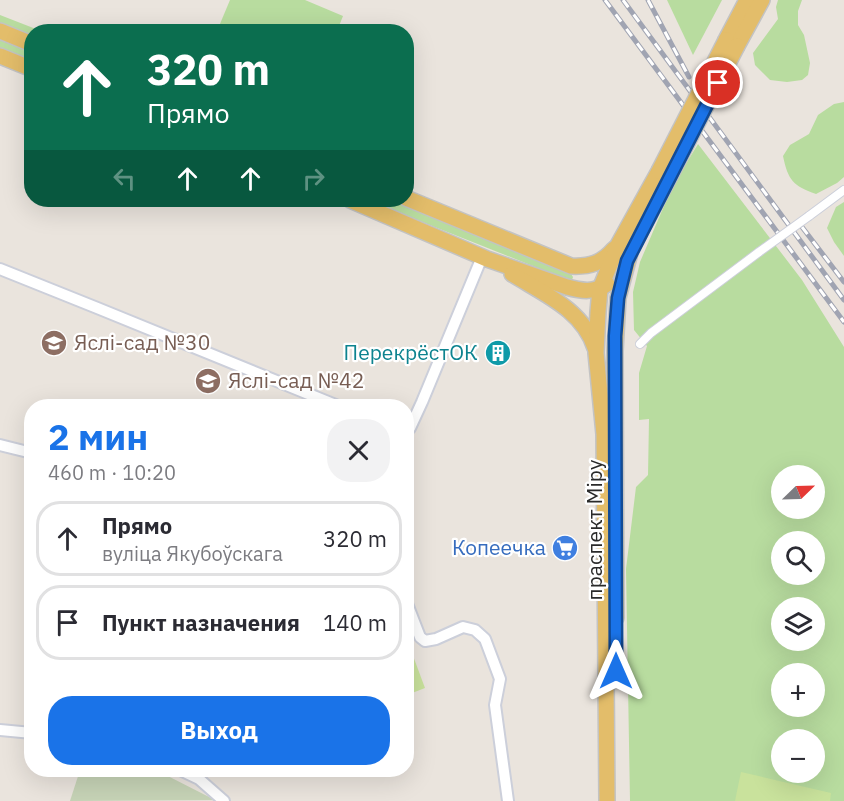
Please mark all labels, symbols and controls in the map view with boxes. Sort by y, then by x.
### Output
text: 320 m [147,42,270,97]
icon: ahead [48,48,126,126]
pin [692,57,743,108]
icon: arrive [701,66,734,99]
text: Прямо [147,95,230,130]
icon: left [108,162,141,195]
icon: ahead [171,162,204,195]
icon: ahead [234,162,267,195]
icon: right [297,162,330,195]
school or university icon: Яслі-сад №30 [39,328,69,358]
place label: Яслі-сад №30 [74,328,210,356]
place label: ПерекрёстОК [344,338,478,366]
building icon: ПерекрёстОК [483,338,513,368]
school or university icon: Яслі-сад №42 [193,366,223,396]
place label: Яслі-сад №42 [228,366,364,394]
text: 2 мин [48,413,148,460]
button: close [327,419,390,482]
text: 460 m · 10:20 [48,459,176,486]
street label: праспект Міру [580,459,608,600]
north arrow [771,465,825,519]
map controls [771,465,825,783]
text: Прямо [102,511,172,540]
icon: ahead [51,522,84,555]
text: 320 m [323,524,387,553]
button: search [771,531,825,585]
place label: Копеечка [452,533,546,561]
supermarket icon: Копеечка [550,533,580,563]
text: вуліца Якубоўскага [102,540,283,567]
button: layers [771,597,825,651]
icon: arrive [51,606,84,639]
text: Пункт назначения [102,608,300,637]
text: 140 m [323,608,387,637]
position arrow [584,639,648,703]
button: + [771,663,825,717]
button: Выход [48,696,390,765]
button: − [771,729,825,783]

